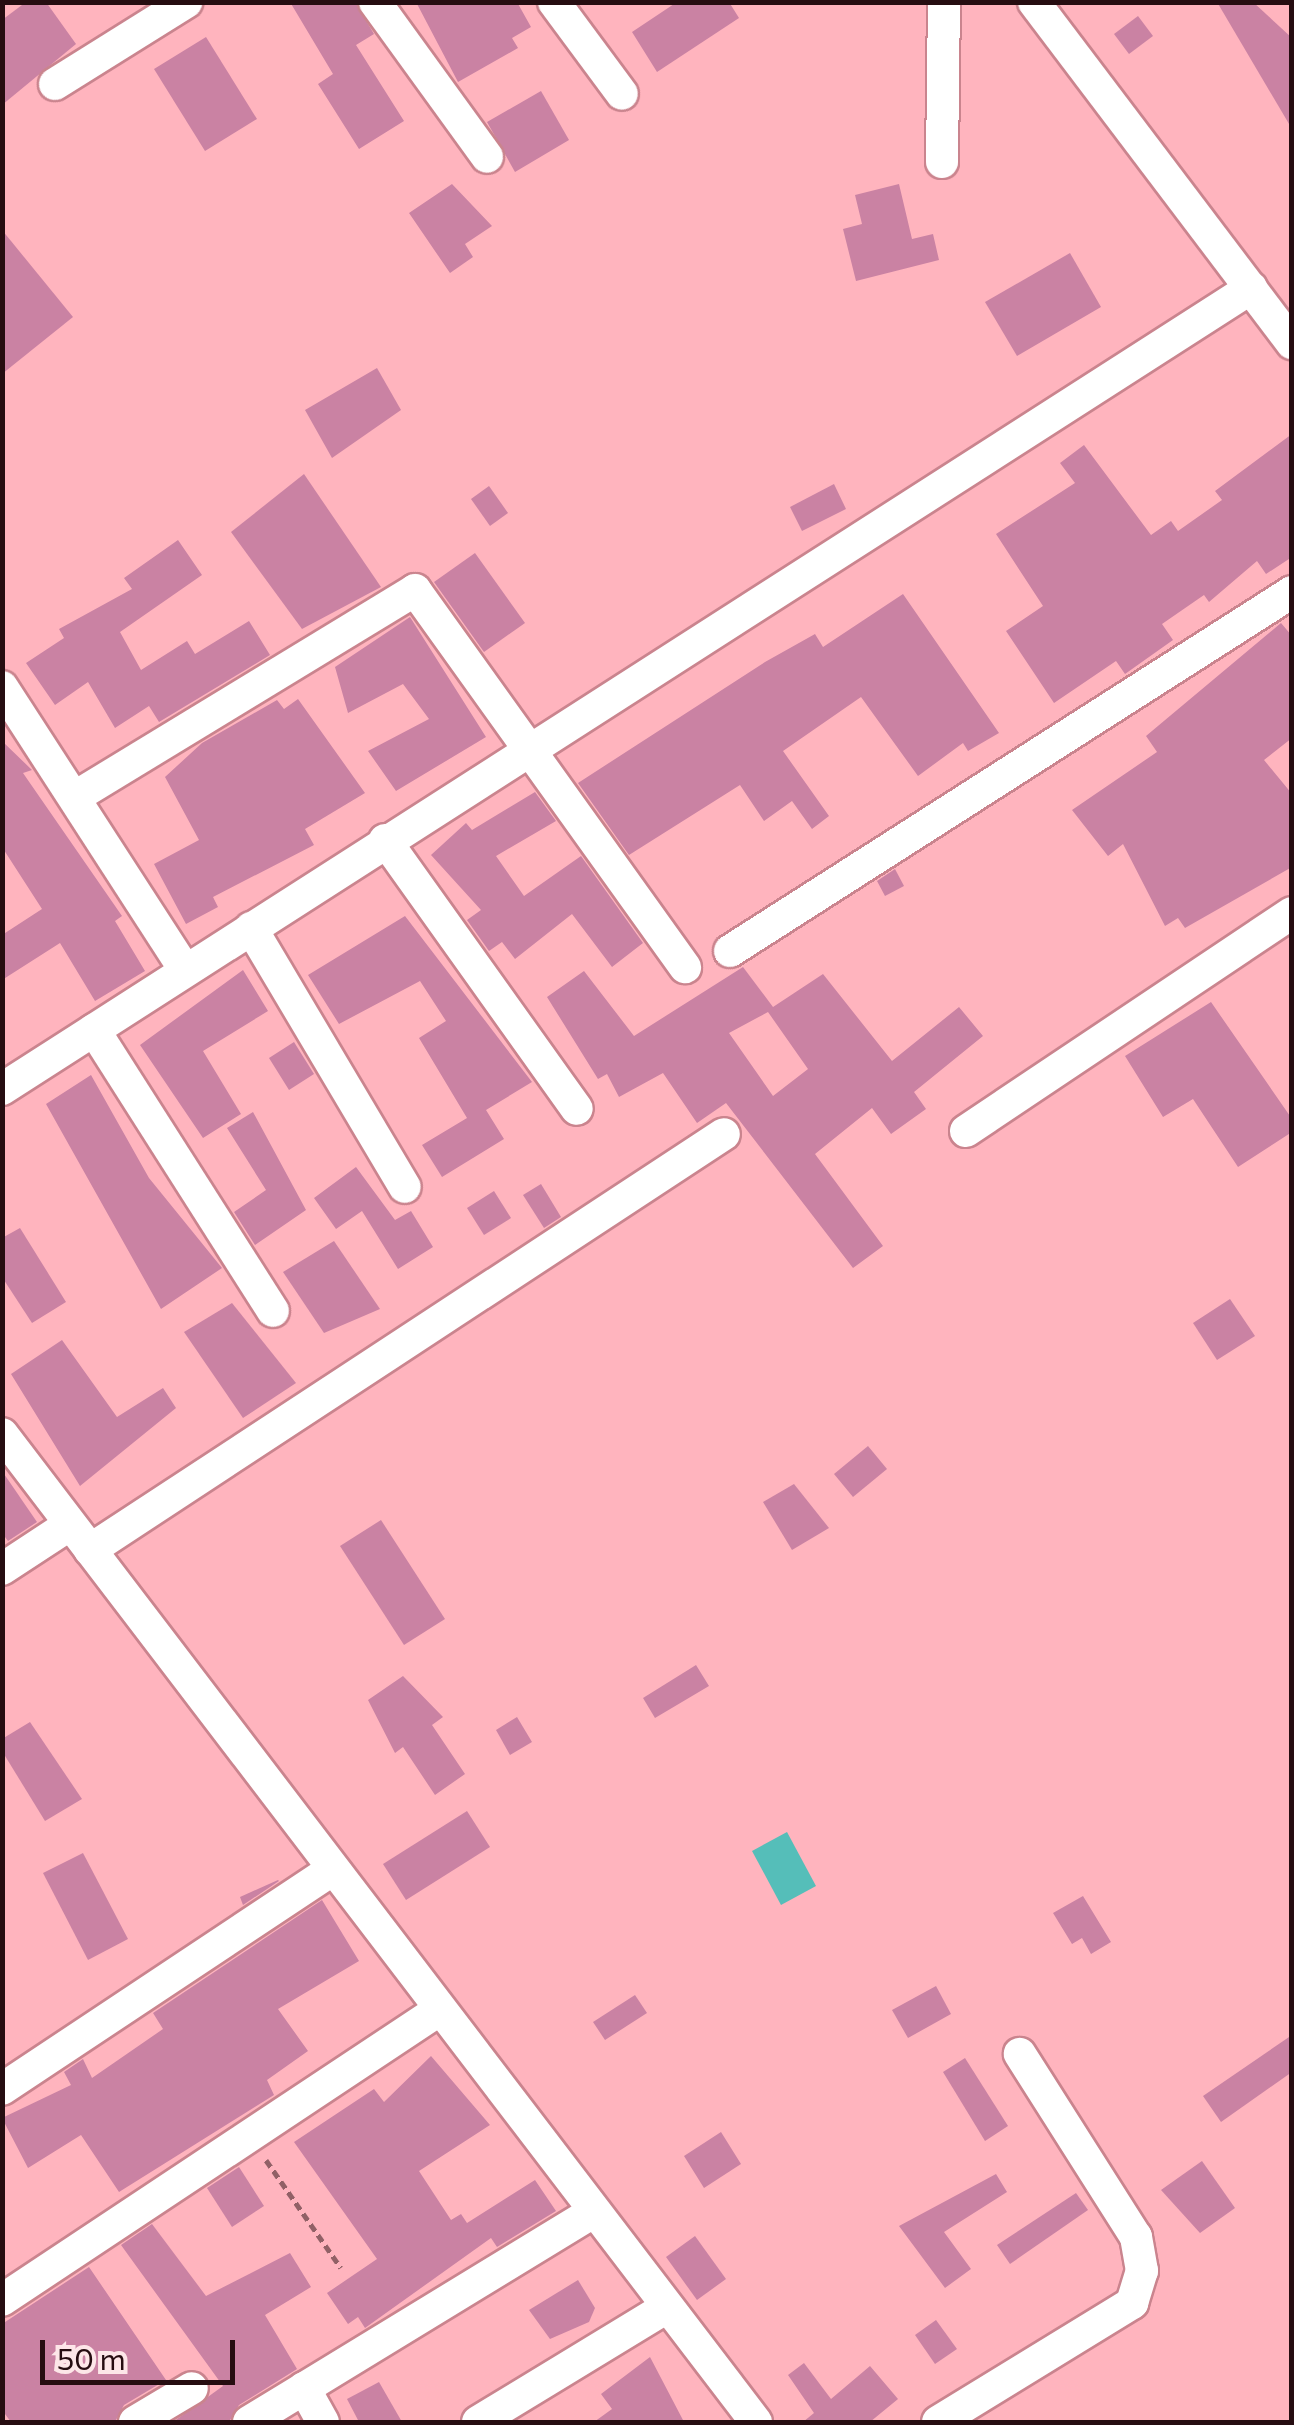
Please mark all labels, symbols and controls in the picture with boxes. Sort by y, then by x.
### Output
scale bar [45,2320,240,2382]
text: 50 m [57,2339,126,2376]

